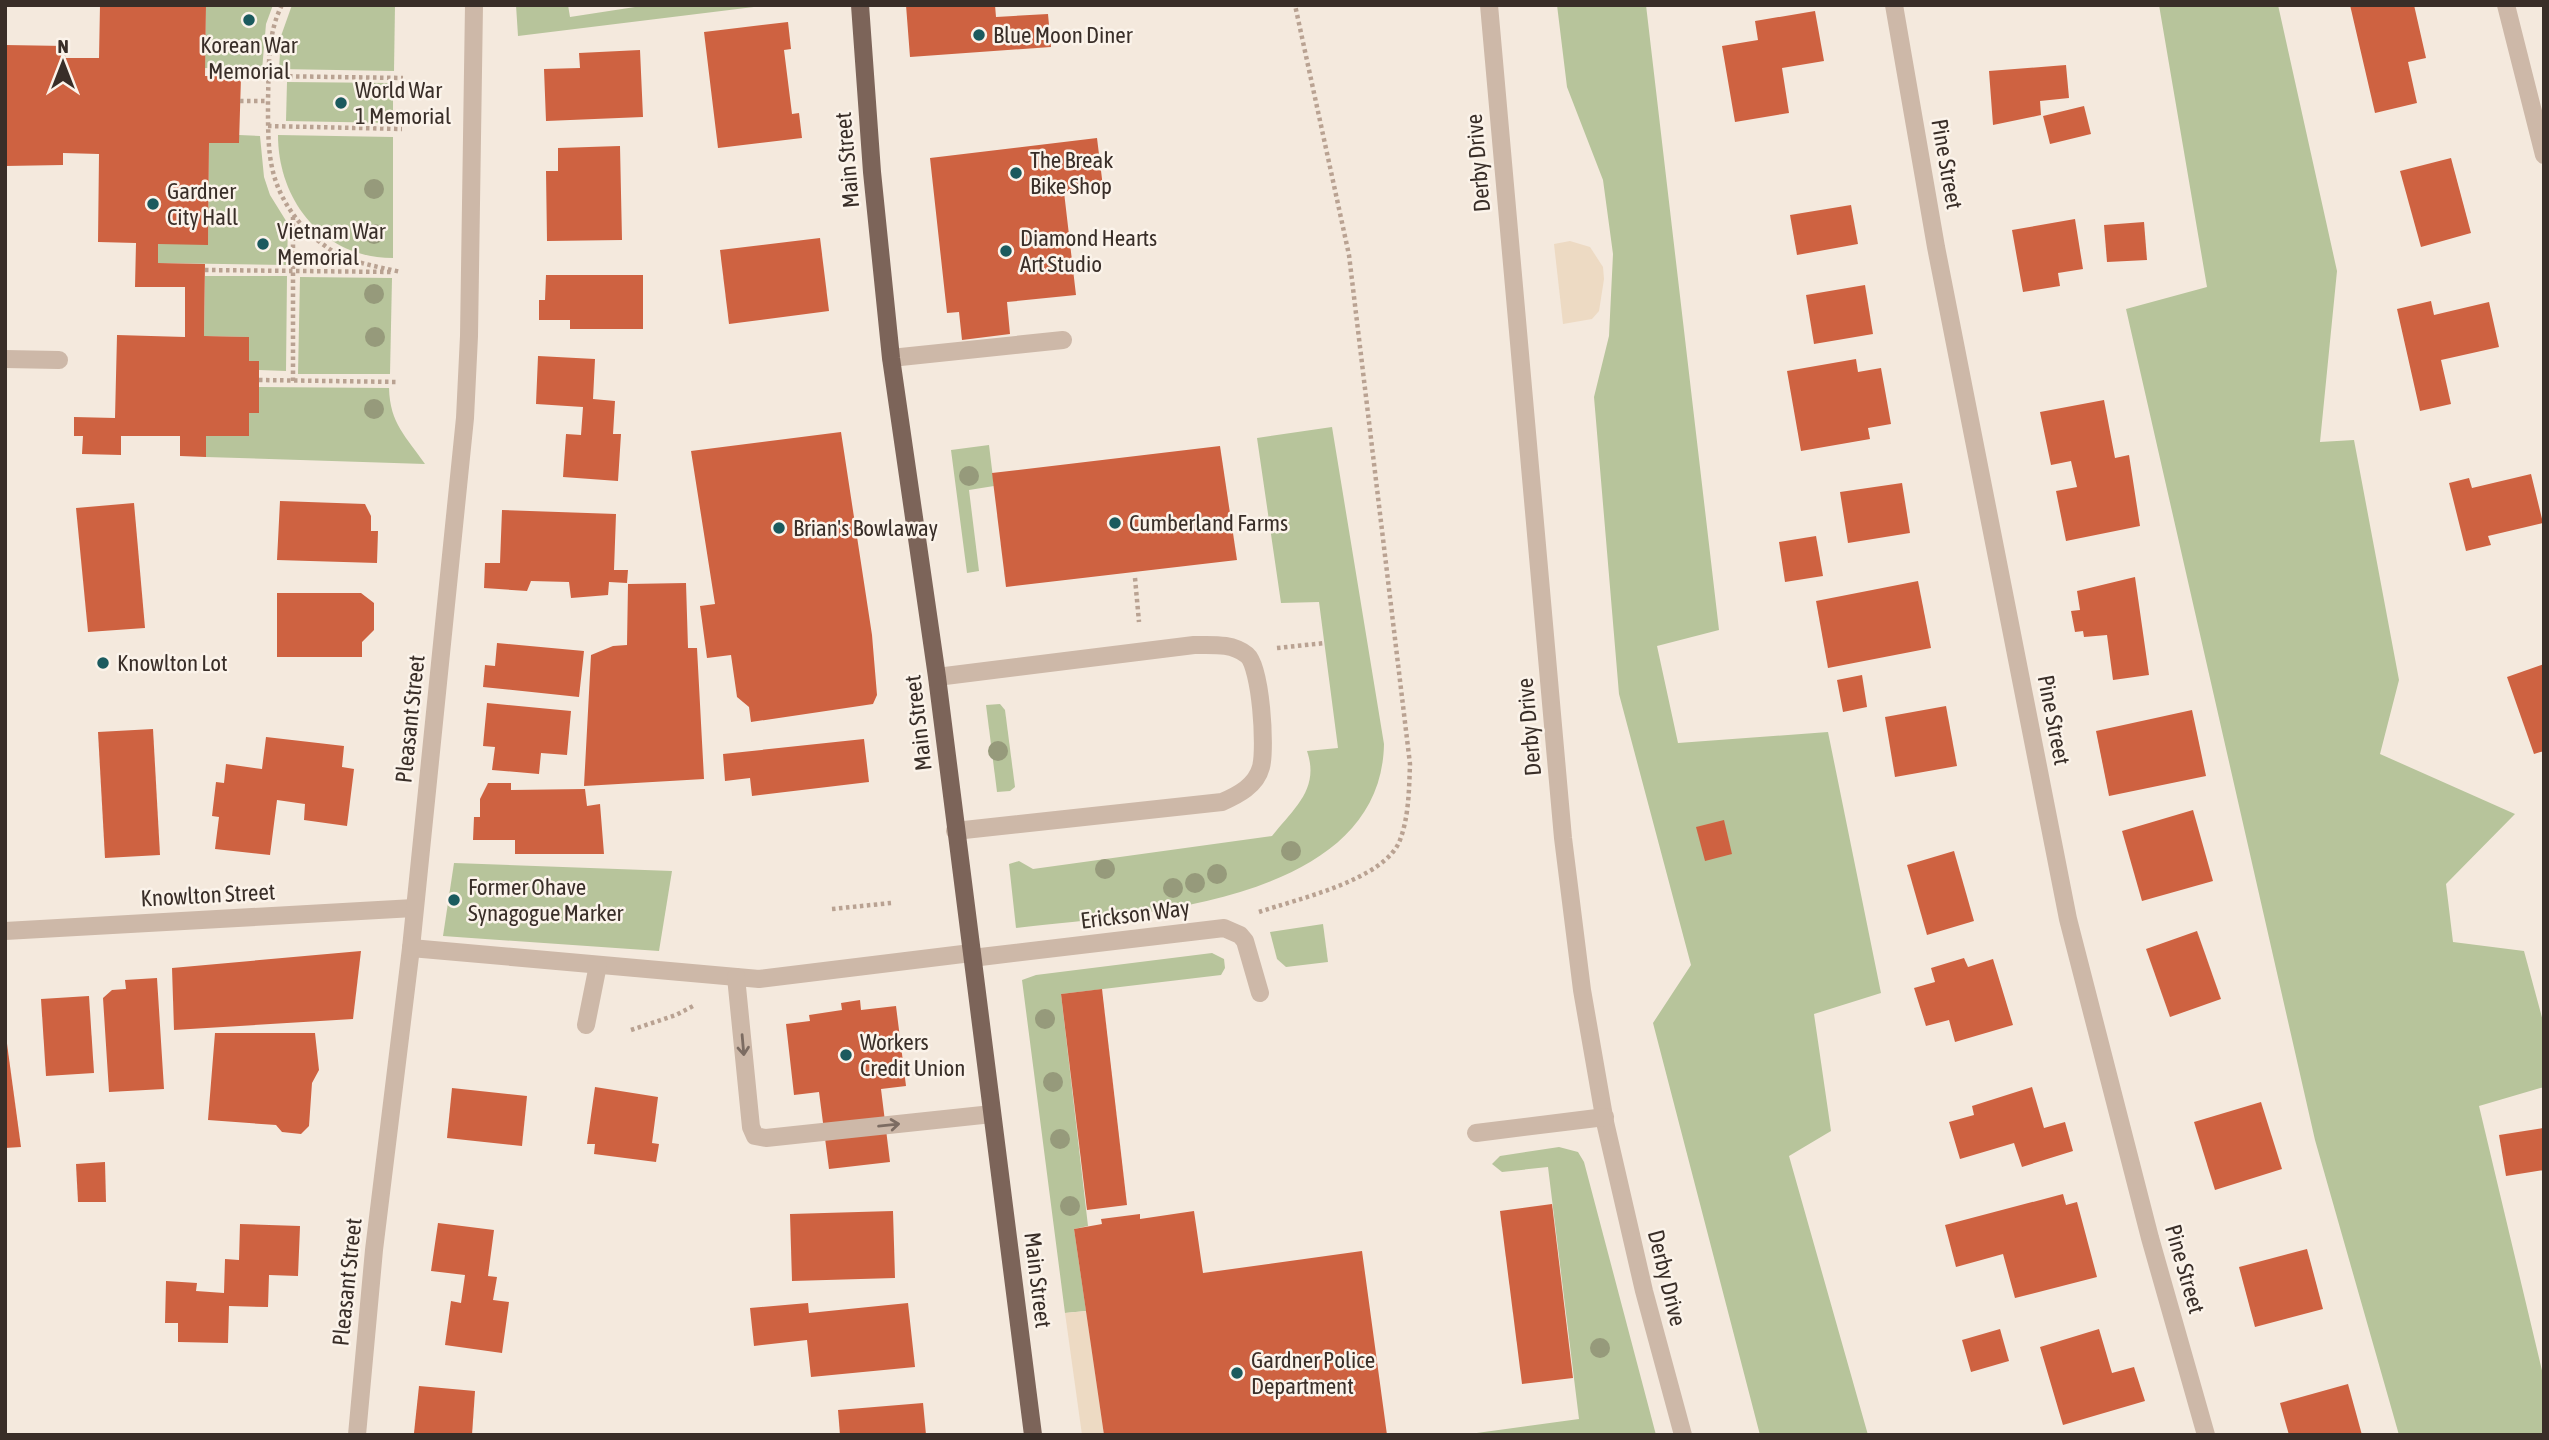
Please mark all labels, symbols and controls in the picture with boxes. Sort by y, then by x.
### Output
marker: Korean War Memorial [241,12,257,28]
place label: Blue Moon Diner [993,22,1134,48]
marker: Blue Moon Diner [971,27,987,43]
north arrow [28,28,98,98]
place label: Korean War Memorial [200,32,299,84]
text: N [57,35,69,57]
place label: World War 1 Memorial [355,77,451,129]
marker: World War 1 Memorial [333,95,349,111]
street label: Main Street [830,111,864,209]
street label: Derby Drive [1461,113,1495,213]
street label: Pine Street [1926,117,1968,211]
place label: The Break Bike Shop [1030,147,1113,199]
marker: The Break Bike Shop [1008,165,1024,181]
place label: Gardner City Hall [167,178,238,230]
marker: Gardner City Hall [145,196,161,212]
place label: Vietnam War Memorial [277,218,387,270]
place label: Diamond Hearts Art Studio [1020,225,1157,277]
marker: Vietnam War Memorial [255,236,271,252]
marker: Diamond Hearts Art Studio [998,243,1014,259]
place label: Cumberland Farms [1129,510,1288,536]
place label: Brian's Bowlaway [793,515,938,541]
marker: Cumberland Farms [1107,515,1123,531]
marker: Brian's Bowlaway [771,520,787,536]
place label: Knowlton Lot [117,650,228,676]
street label: Pleasant Street [390,654,430,784]
marker: Knowlton Lot [95,655,111,671]
street label: Pine Street [2033,673,2075,767]
street label: Main Street [899,674,937,772]
street label: Derby Drive [1512,677,1546,777]
place label: Former Ohave Synagogue Marker [468,874,625,926]
street label: Knowlton Street [140,878,276,912]
marker: Former Ohave Synagogue Marker [446,892,462,908]
street label: Erickson Way [1079,894,1191,934]
place label: Workers Credit Union [860,1029,965,1081]
one-way arrow [737,1033,750,1056]
marker: Workers Credit Union [838,1047,854,1063]
one-way arrow [877,1118,900,1131]
street label: Pleasant Street [327,1217,367,1347]
street label: Pine Street [2160,1222,2210,1316]
street label: Derby Drive [1643,1227,1691,1329]
street label: Main Street [1019,1231,1057,1329]
place label: Gardner Police Department [1251,1347,1375,1399]
marker: Gardner Police Department [1229,1365,1245,1381]

